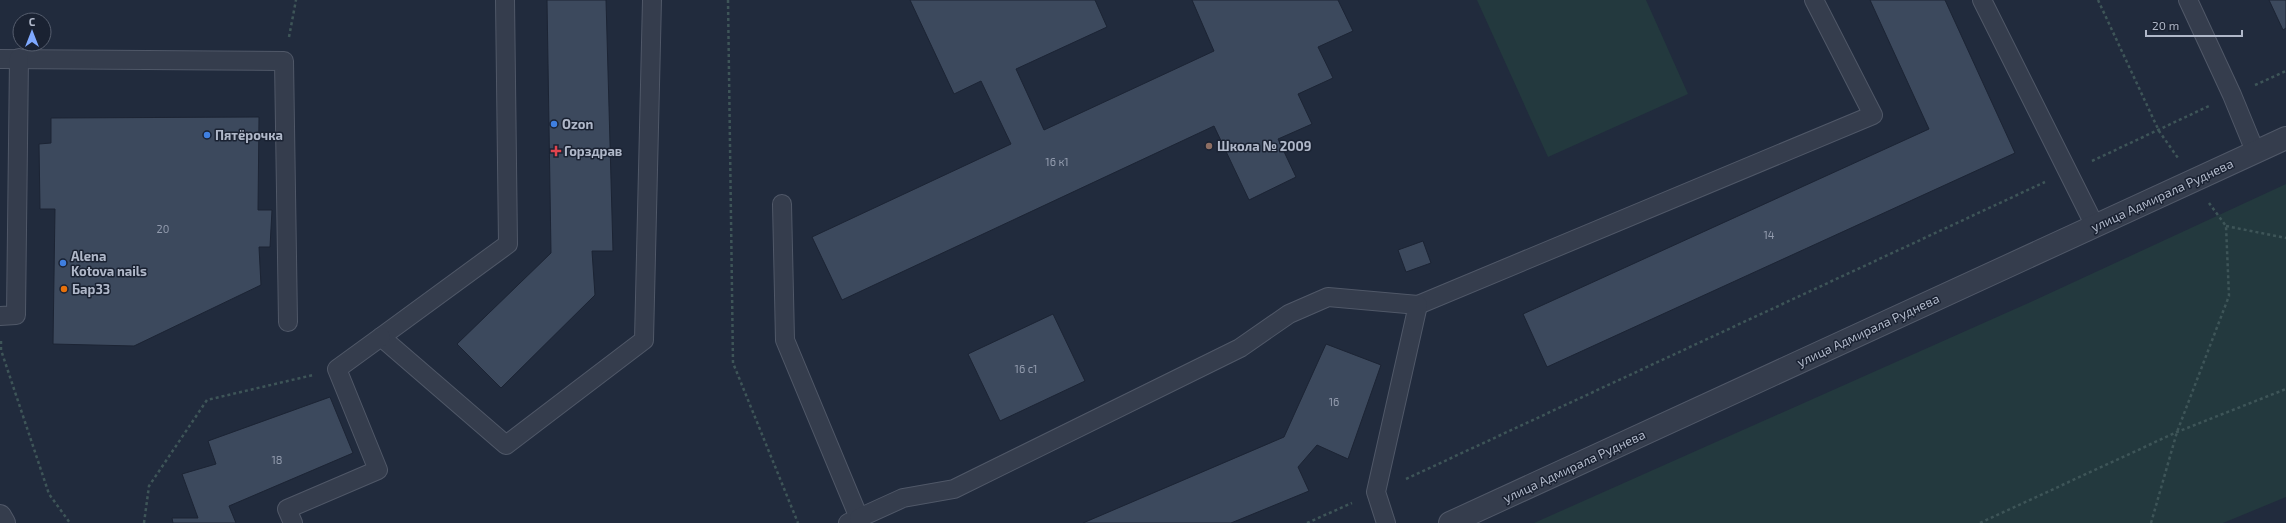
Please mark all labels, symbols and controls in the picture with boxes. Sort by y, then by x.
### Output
north arrow [12,12,52,52]
scale bar [2146,12,2242,38]
text: С [29,15,36,28]
text: 20 m [2152,18,2179,32]
place label: Ozon [562,116,593,132]
marker: Ozon [549,119,559,129]
place label: Пятёрочка [215,127,283,143]
marker: Пятёрочка [202,130,212,140]
place label: Школа № 2009 [1217,138,1311,154]
marker: Школа № 2009 [1204,141,1214,151]
place label: Горздрав [564,143,622,159]
marker: Горздрав [551,146,561,156]
house number: 16 к1 [1045,155,1069,168]
street label: улица Адмирала Руднева [2088,155,2236,235]
house number: 20 [157,222,169,235]
house number: 14 [1763,228,1775,241]
place label: Alena Kotova nails [71,248,147,279]
marker: Alena Kotova nails [58,258,68,268]
place label: Бар33 [72,281,110,297]
marker: Бар33 [59,284,69,294]
street label: улица Адмирала Руднева [1794,290,1942,370]
house number: 16 с1 [1015,362,1037,375]
house number: 16 [1329,395,1339,408]
street label: улица Адмирала Руднева [1500,426,1648,506]
house number: 18 [271,453,283,466]

